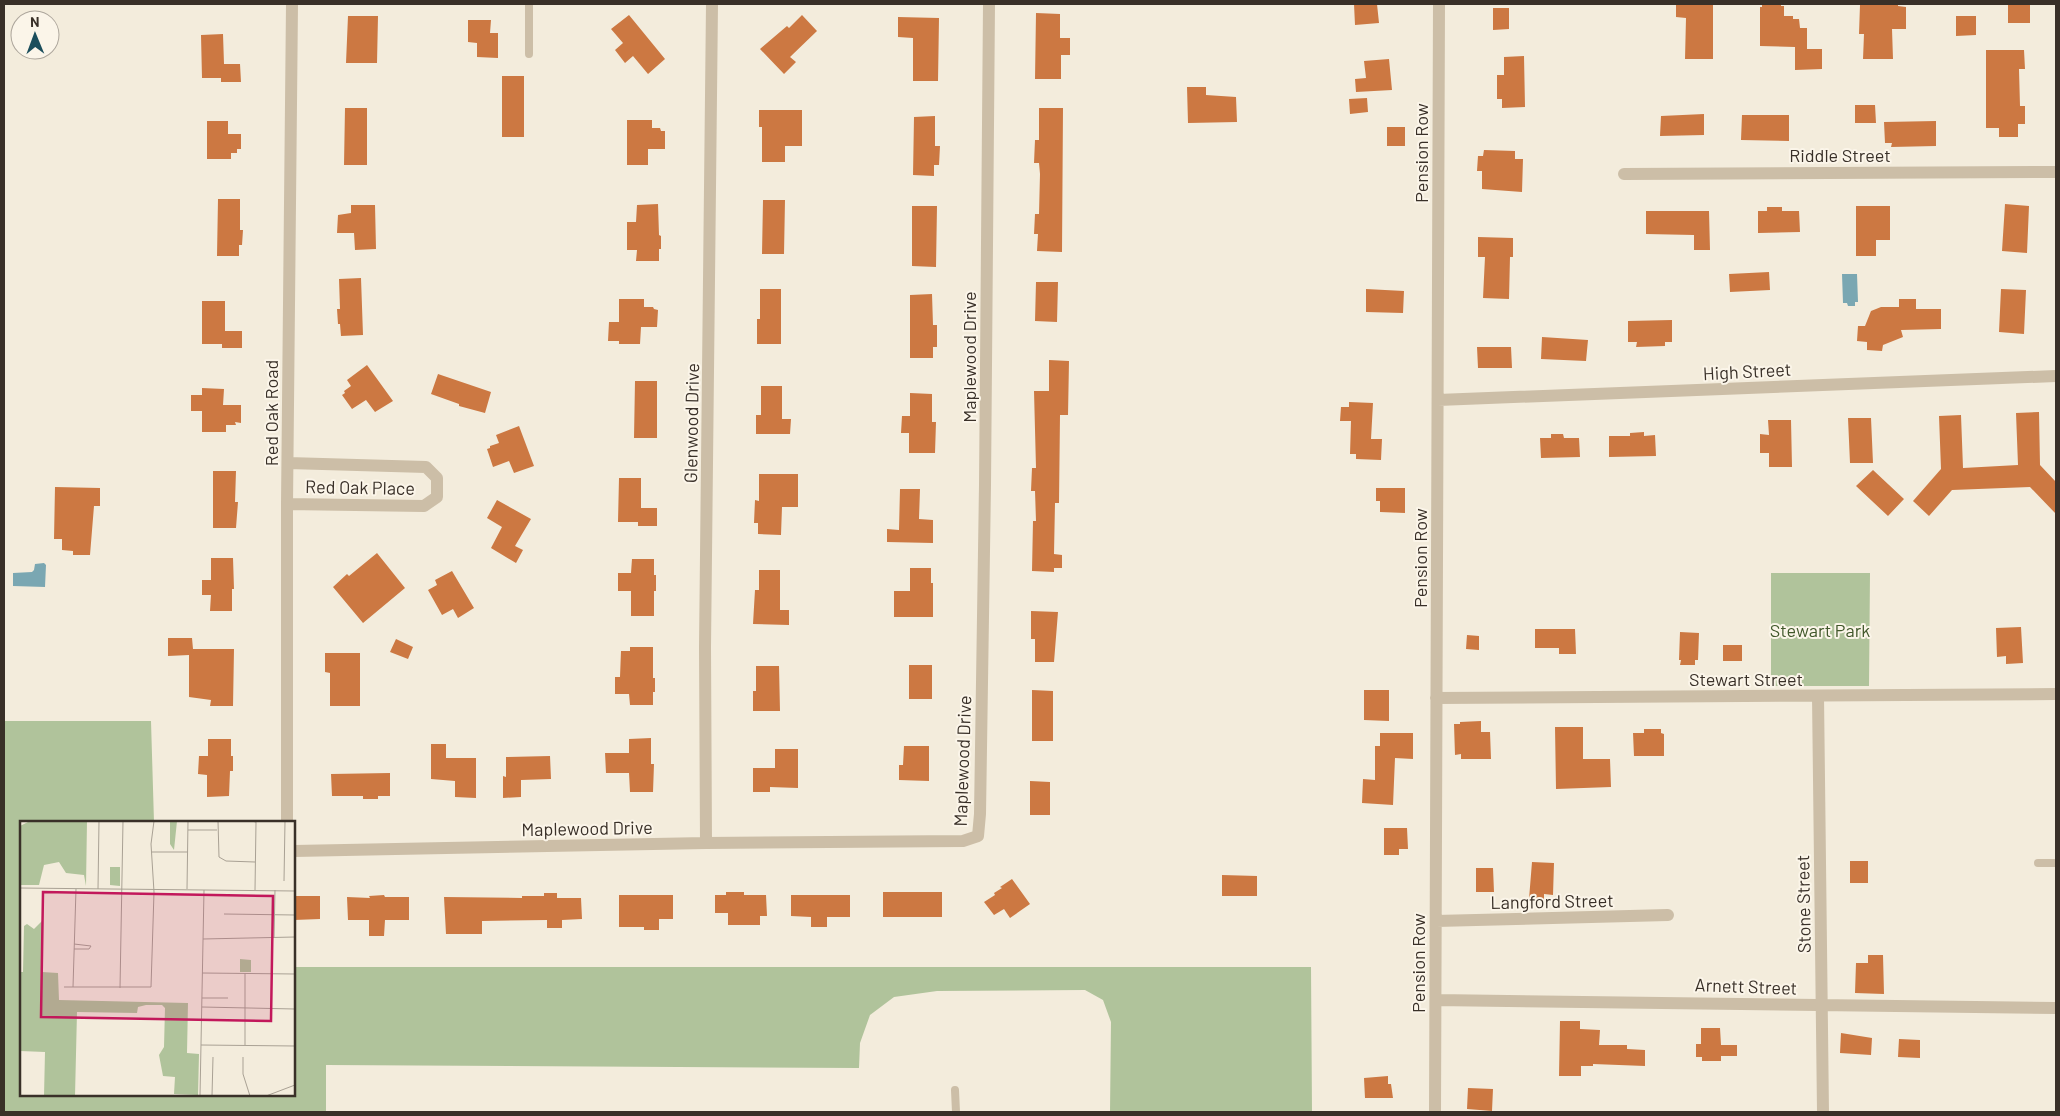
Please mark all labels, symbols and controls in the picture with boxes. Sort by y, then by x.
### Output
north arrow [10,10,60,60]
text: N [30,13,40,30]
street label: Pension Row [1410,103,1432,203]
street label: Riddle Street [1789,144,1891,166]
street label: Maplewood Drive [958,291,980,423]
street label: High Street [1702,358,1792,384]
street label: Red Oak Road [260,360,282,466]
street label: Glenwood Drive [679,363,703,483]
street label: Red Oak Place [305,475,415,499]
street label: Pension Row [1409,508,1431,608]
park label: Stewart Park [1770,619,1870,641]
street label: Stewart Street [1689,668,1803,690]
street label: Maplewood Drive [949,695,975,827]
street label: Maplewood Drive [521,816,653,840]
inset map [20,821,295,1096]
street label: Stone Street [1791,855,1815,953]
street label: Langford Street [1490,889,1614,913]
street label: Pension Row [1407,913,1429,1013]
street label: Arnett Street [1694,973,1798,999]

